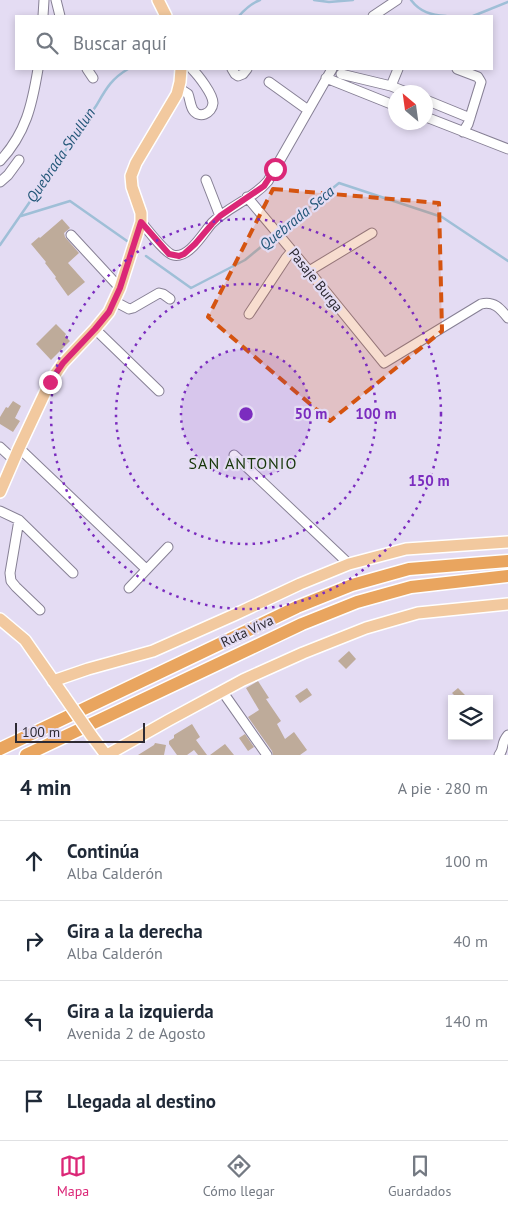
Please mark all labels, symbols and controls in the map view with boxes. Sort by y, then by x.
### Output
search box [15,15,493,70]
icon: search [33,29,61,57]
text: Buscar aquí [73,31,167,55]
north arrow [388,85,433,130]
water label: Quebrada Shullun [22,104,99,206]
route start [264,158,287,181]
water label: Quebrada Seca [255,181,339,254]
street label: Pasaje Burga [285,245,347,315]
route end [39,371,62,394]
text: 50 m [295,404,327,423]
text: 100 m [355,404,397,423]
centre of rings [237,405,255,423]
district label: SAN ANTONIO [189,453,297,473]
text: 150 m [408,471,450,490]
street label: Ruta Viva [218,611,276,651]
map controls [448,695,493,740]
button: layers [448,695,493,740]
scale bar [15,720,145,743]
text: 100 m [22,723,60,741]
text: 4 min [20,774,71,801]
text: A pie · 280 m [398,778,488,798]
text: Continúa [67,839,139,863]
icon: ahead [20,847,48,875]
text: 100 m [445,851,488,871]
text: Alba Calderón [67,863,163,883]
text: Gira a la derecha [67,919,203,943]
icon: right [20,927,48,955]
text: 40 m [453,931,488,951]
text: Alba Calderón [67,943,163,963]
text: Gira a la izquierda [67,999,214,1023]
icon: left [20,1007,48,1035]
text: 140 m [445,1011,488,1031]
text: Avenida 2 de Agosto [67,1023,206,1043]
icon: arrive [20,1087,48,1115]
text: Llegada al destino [67,1089,216,1113]
tab: Mapa [57,1152,89,1200]
tab: Cómo llegar [203,1152,275,1200]
tab: Guardados [388,1152,451,1200]

